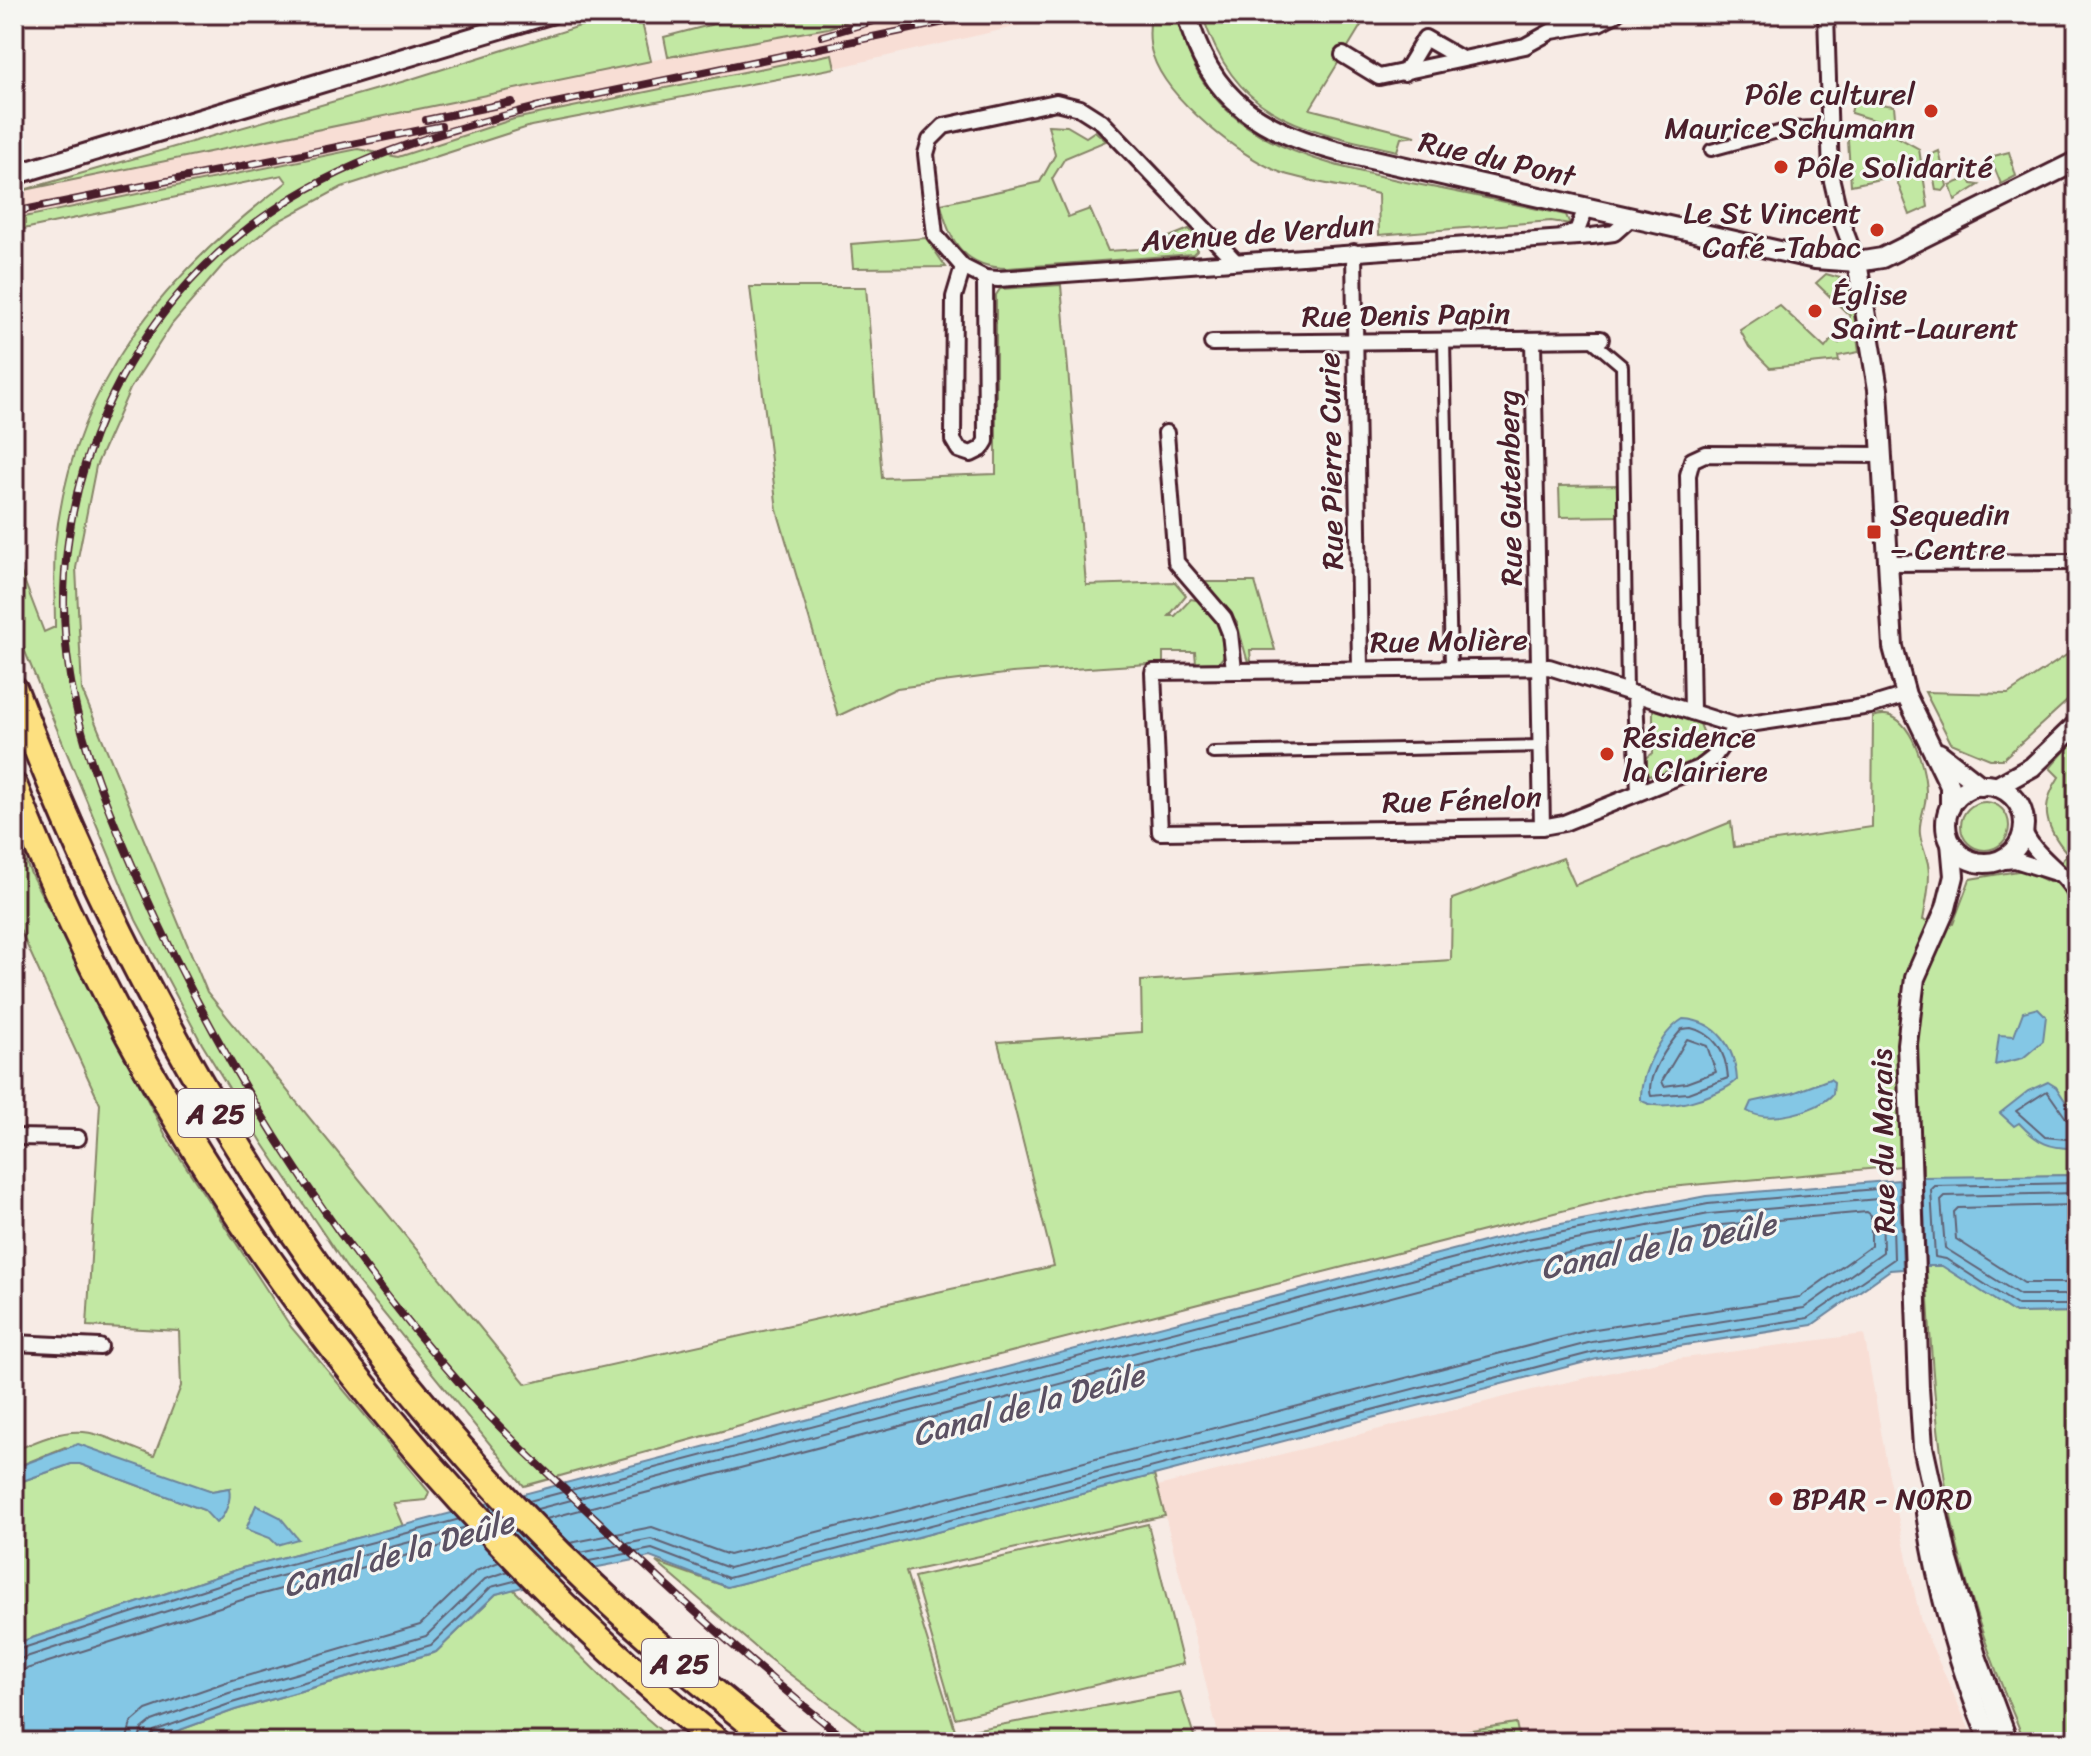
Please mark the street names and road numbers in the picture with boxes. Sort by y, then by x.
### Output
street label: Rue du Pont [1414,115,1582,204]
street label: Avenue de Verdun [1138,198,1377,268]
street label: Rue Denis Papin [1301,286,1511,344]
street label: Rue Pierre Curie [1302,352,1360,570]
street label: Rue Gutenberg [1481,390,1539,586]
street label: Rue Molière [1370,613,1528,669]
street label: Rue Fénelon [1381,770,1543,830]
street label: Rue du Marais [1854,1048,1912,1234]
road number: A 25 [178,1089,254,1137]
road number: A 25 [642,1639,718,1687]

